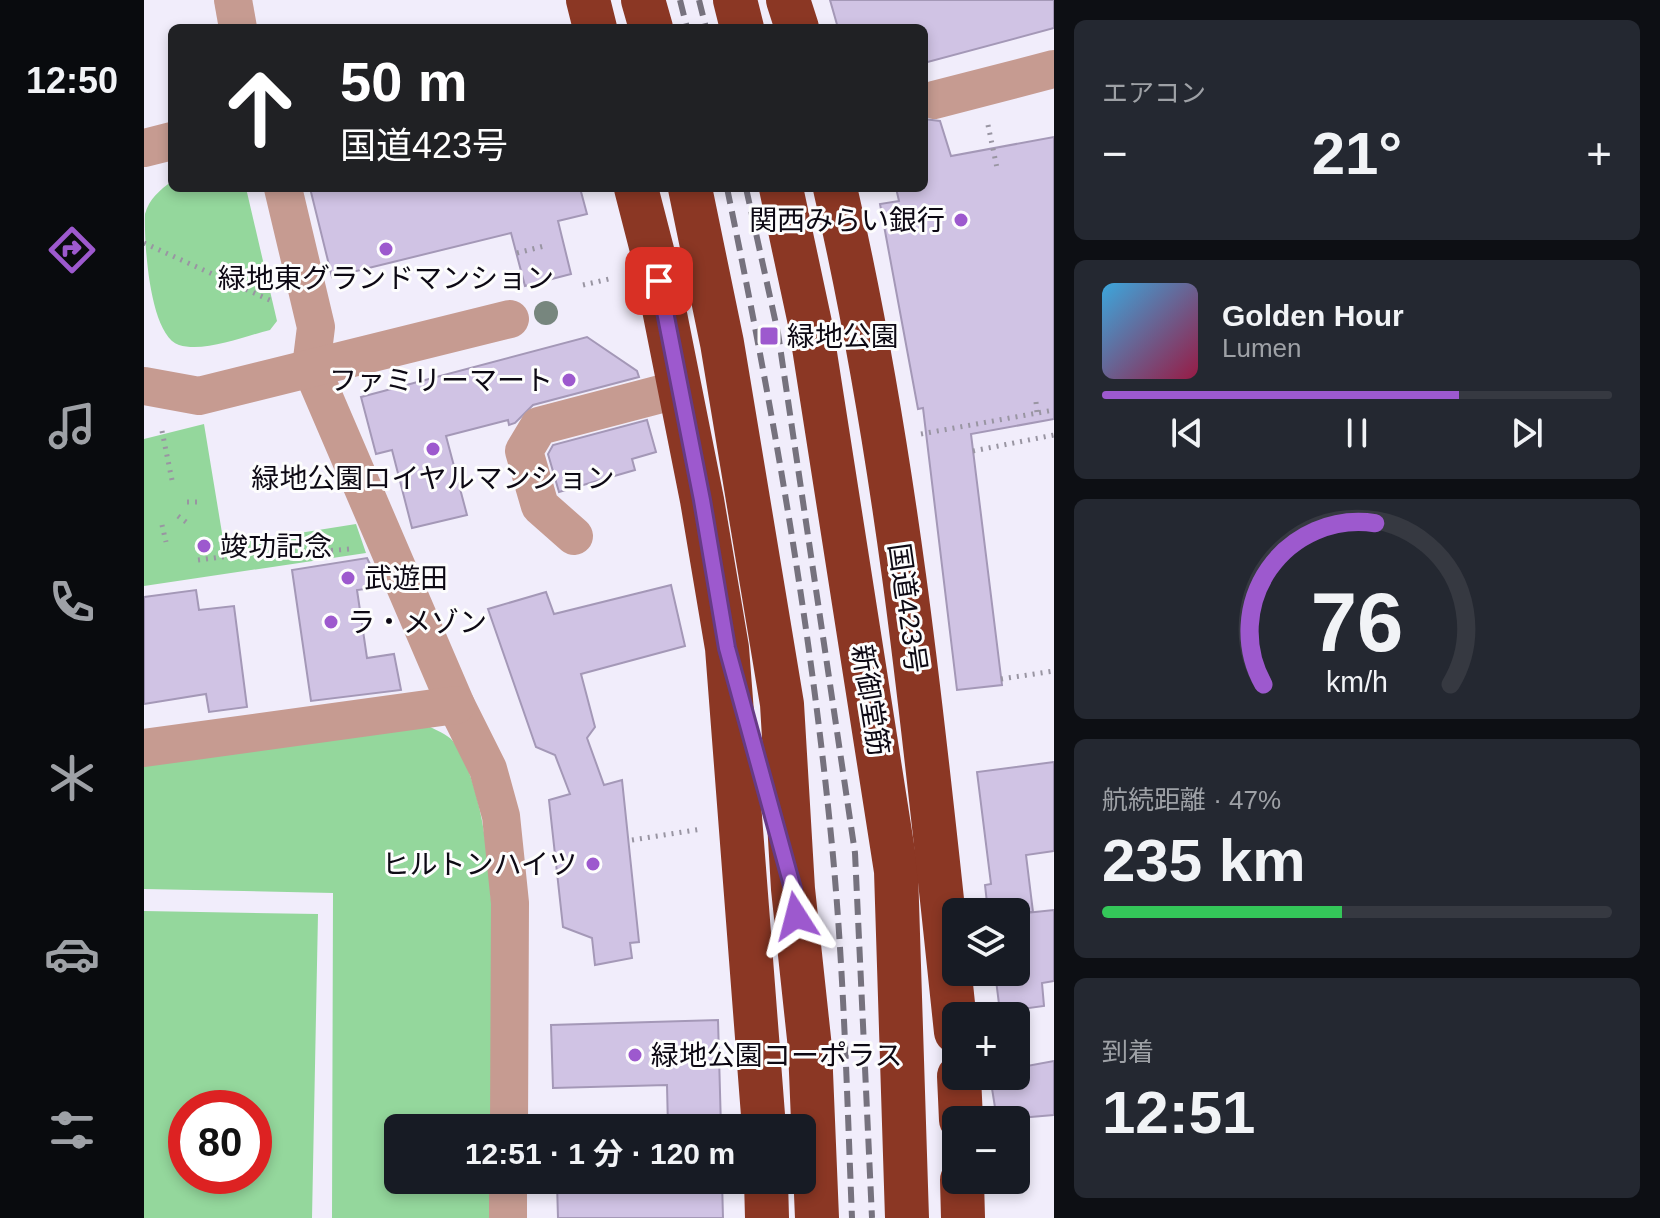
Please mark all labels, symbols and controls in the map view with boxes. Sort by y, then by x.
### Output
text: 50 m [340,50,468,113]
icon: ahead [208,56,312,160]
text: 12:50 [26,60,118,101]
text: エアコン [1102,78,1206,108]
text: 21° [1312,120,1402,187]
text: 国道423号 [340,125,508,166]
text: − [1102,129,1128,178]
text: + [1586,129,1612,178]
place label: 関西みらい銀行 [749,205,945,236]
marker: 関西みらい銀行 [952,211,970,229]
icon: directions [44,222,100,278]
marker: 緑地東グランドマンション [377,240,395,258]
pin [625,247,693,315]
icon: arrive [637,259,681,303]
place label: 緑地東グランドマンション [218,263,554,294]
text: Golden Hour [1222,299,1404,332]
place label: 緑地公園 [787,321,899,352]
marker: 緑地公園 [758,325,780,347]
text: Lumen [1222,333,1302,363]
place label: ファミリーマート [329,365,553,396]
marker: ファミリーマート [560,371,578,389]
icon: music [44,398,100,454]
icon: previous [1165,411,1209,455]
icon: pause [1335,411,1379,455]
icon: next [1505,411,1549,455]
marker: 緑地公園ロイヤルマンション [424,440,442,458]
place label: 緑地公園ロイヤルマンション [251,463,615,494]
place label: 竣功記念 [220,531,332,562]
marker: 竣功記念 [195,537,213,555]
street label: 国道423号 [883,541,932,675]
place label: 武遊田 [364,563,448,594]
marker: 武遊田 [339,569,357,587]
icon: phone [44,574,100,630]
text: 76 [1311,576,1403,669]
place label: ラ・メゾン [347,607,487,638]
marker: ラ・メゾン [322,613,340,631]
street label: 新御堂筋 [846,642,895,758]
text: km/h [1326,666,1388,698]
icon: climate [44,750,100,806]
text: 航続距離 · 47% [1102,785,1281,815]
text: 235 km [1102,827,1306,894]
place label: ヒルトンハイツ [382,849,577,880]
marker: ヒルトンハイツ [584,855,602,873]
position arrow [754,874,838,958]
map controls [942,898,1030,1194]
button: layers [942,898,1030,986]
icon: car [44,926,100,982]
button: + [942,1002,1030,1090]
text: 到着 [1102,1037,1154,1067]
place label: 緑地公園コーポラス [651,1040,902,1071]
marker: 緑地公園コーポラス [626,1046,644,1064]
text: 12:51 [1102,1079,1255,1146]
speed limit sign: 80 [168,1090,272,1194]
icon: filters [44,1102,100,1158]
button: − [942,1106,1030,1194]
text: 12:51 · 1 分 · 120 m [465,1137,735,1170]

